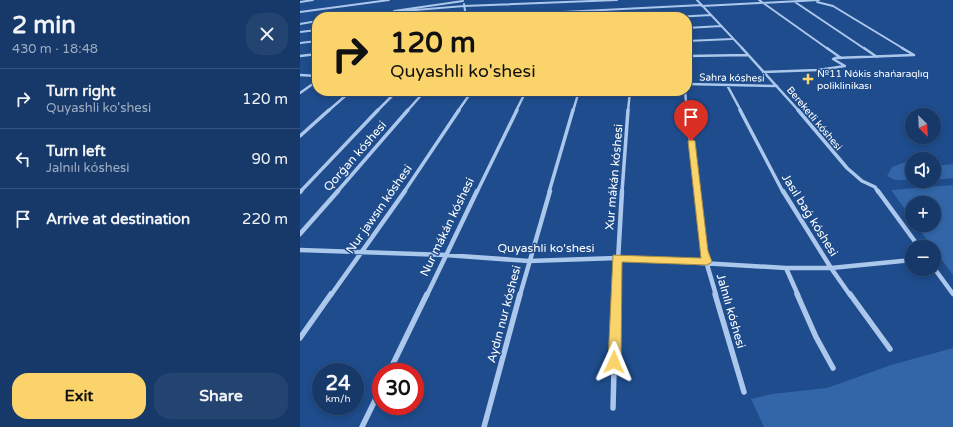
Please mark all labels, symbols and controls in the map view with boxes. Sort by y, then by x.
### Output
text: 2 min [12,11,76,40]
button: close [246,13,288,55]
text: 120 m [390,26,476,60]
icon: right [324,28,376,80]
text: 430 m · 18:48 [12,41,98,57]
text: Quyashli ko'shesi [390,60,536,82]
place label: №11 Nókis shańaraqlıq poliklinikası [817,68,929,92]
street label: Sahra kóshesi [699,71,765,85]
marker: №11 Nókis shańaraqlıq poliklinikası [802,73,814,85]
text: Turn right [46,82,116,100]
street label: Bereketli kóshesi [784,84,844,153]
icon: right [12,88,34,110]
text: 120 m [242,90,288,108]
text: Quyashli ko'shesi [46,100,151,116]
pin [674,100,708,141]
icon: arrive [680,106,702,128]
north arrow [905,108,941,144]
map controls [905,108,941,276]
street label: Qorǵan kóshesi [321,118,389,194]
street label: Xur mákán kóshesi [602,123,626,231]
text: Turn left [46,142,106,160]
icon: left [12,148,34,170]
text: 90 m [251,150,288,168]
button: sound [905,152,941,188]
text: Jalnılı kóshesi [46,160,129,176]
street label: Nur jawsın kóshesi [343,162,415,256]
street label: Jasıl baǵ kóshesi [779,171,841,259]
street label: Nur mákán kóshesi [417,175,477,279]
button: + [905,196,941,232]
icon: arrive [12,208,34,230]
text: Arrive at destination [46,210,190,228]
text: 220 m [242,210,288,228]
button: − [905,240,941,276]
street label: Quyashli ko'shesi [497,241,595,255]
street label: Aydın nur kóshesi [484,264,524,364]
street label: Jalnılı kóshesi [714,272,748,350]
position arrow [593,341,635,383]
speed limit sign: 30 [372,363,424,415]
text: 24 [325,372,351,396]
button: Exit [12,373,146,419]
button: Share [154,373,288,419]
text: km/h [325,393,351,405]

